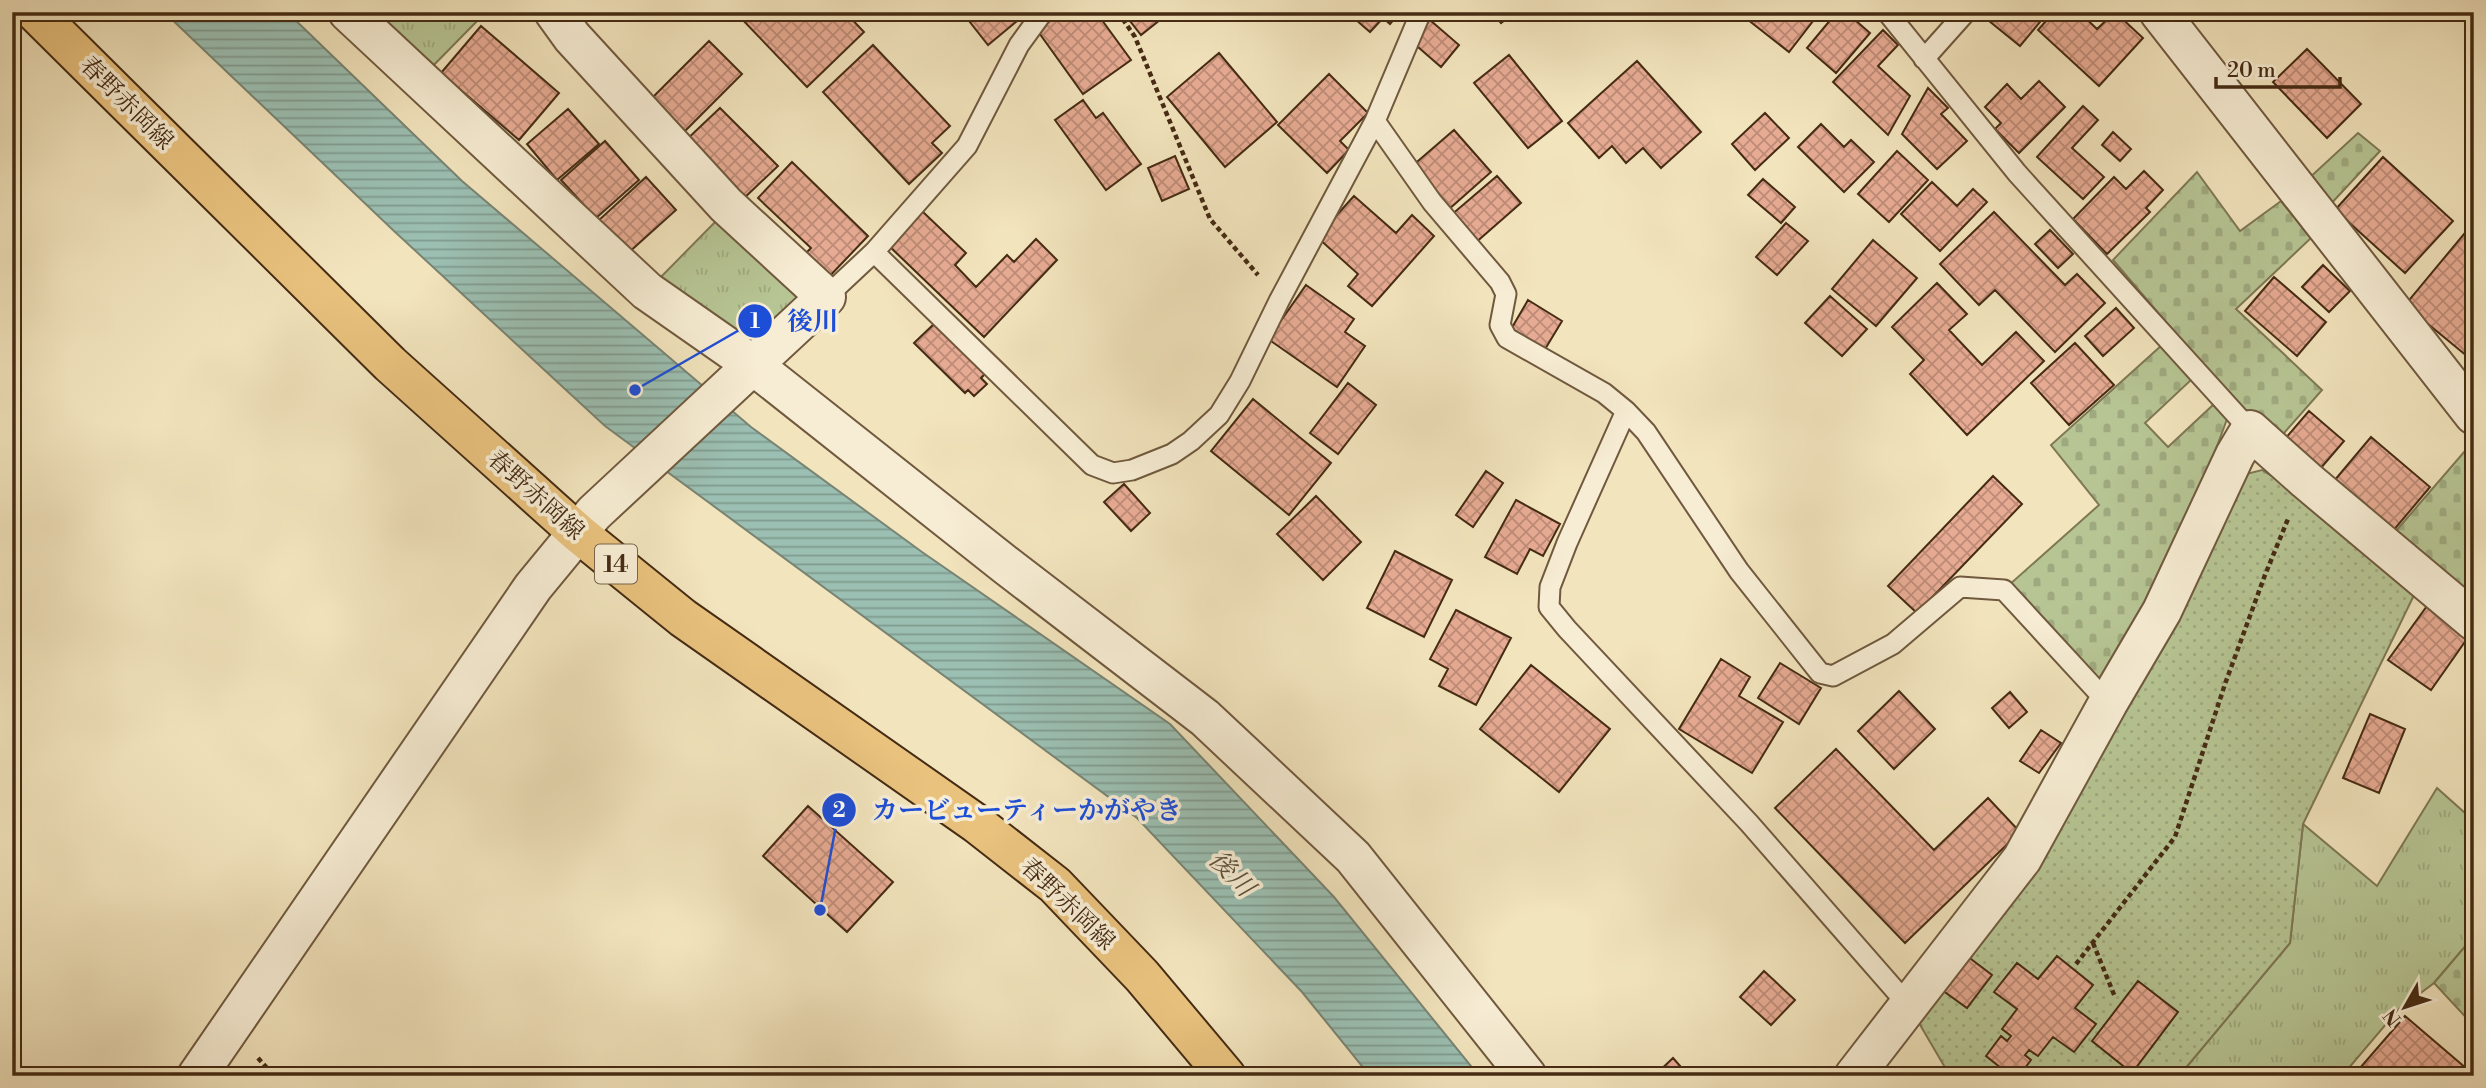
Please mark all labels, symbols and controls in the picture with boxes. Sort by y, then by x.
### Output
scale bar [2216,46,2341,90]
street label: 春野赤岡線 [73,51,179,157]
text: 20 m [2227,58,2276,84]
callout: 後川 [738,297,853,344]
text: 後川 [787,306,839,338]
text: 1 [750,309,760,335]
street label: 春野赤岡線 [481,444,590,547]
road number: 14 [595,544,637,584]
callout: カービューティーかがやき [822,786,1197,833]
text: カービューティーかがやき [872,795,1182,827]
text: 2 [832,798,846,824]
water label: 後川 [1202,844,1263,906]
street label: 春野赤岡線 [1014,852,1121,957]
north arrow [2370,972,2440,1042]
text: N [2379,1004,2407,1030]

